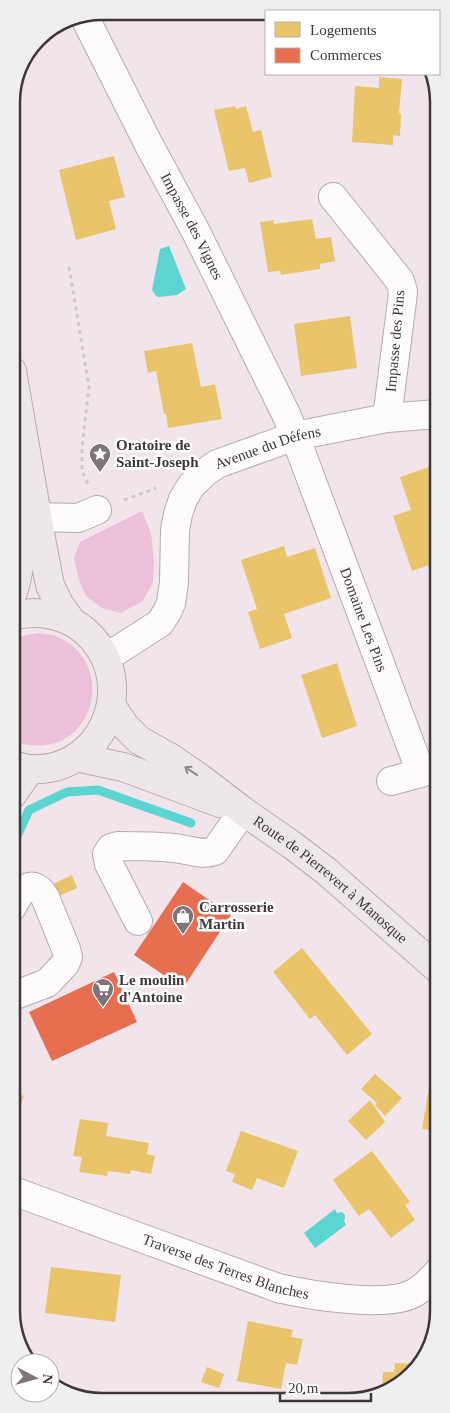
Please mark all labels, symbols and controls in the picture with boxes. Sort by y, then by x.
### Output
legend [265,10,440,75]
text: Logements [310,22,377,38]
text: Commerces [310,47,382,63]
street label: Impasse des Vignes [158,170,226,282]
street label: Impasse des Pins [383,289,407,393]
street label: Avenue du Défens [213,423,322,472]
place label: Oratoire de Saint-Joseph [116,437,199,470]
place icon: Oratoire de Saint-Joseph [88,442,112,473]
street label: Domaine Les Pins [337,565,390,674]
one-way arrow [184,766,198,776]
street label: Route de Pierrevert à Manosque [250,813,411,947]
place label: Carrosserie Martin [199,899,274,932]
shop icon: Carrosserie Martin [171,904,195,935]
place label: Le moulin d'Antoine [119,972,185,1005]
supermarket icon: Le moulin d'Antoine [91,977,115,1008]
street label: Traverse des Terres Blanches [140,1231,310,1302]
north arrow [10,1353,60,1403]
scale bar [280,1370,371,1402]
text: N [39,1373,55,1385]
text: 20 m [288,1380,319,1396]

